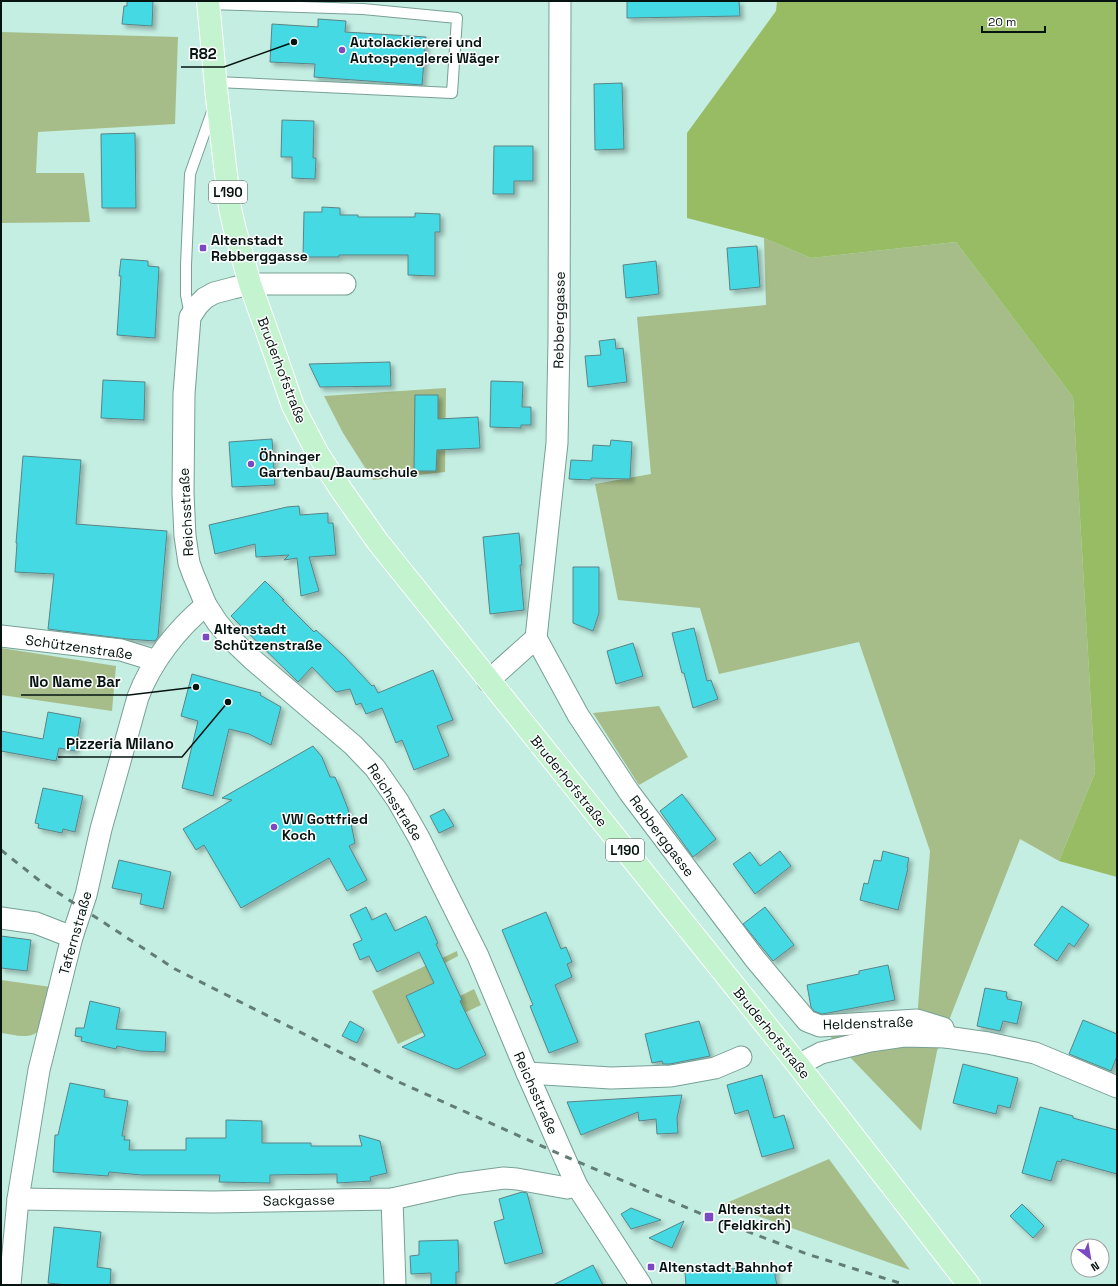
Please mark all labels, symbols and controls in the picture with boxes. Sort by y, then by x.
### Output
scale bar [982,8,1045,34]
text: 20 m [988,14,1016,30]
place label: Autolackiererei und Autospenglerei Wäger [350,33,500,67]
callout: R82 [181,40,224,67]
text: R82 [189,44,217,63]
marker: Autolackiererei und Autospenglerei Wäger [337,45,347,55]
road number: L190 [209,181,247,203]
place label: Altenstadt Rebberggasse [211,231,308,265]
marker: Altenstadt Rebberggasse [198,243,208,253]
street label: Rebberggasse [549,271,569,369]
street label: Bruderhofstraße [253,314,311,426]
place label: Öhninger Gartenbau/Baumschule [259,447,418,481]
marker: Öhninger Gartenbau/Baumschule [246,459,256,469]
street label: Reichsstraße [175,467,197,557]
place label: Altenstadt Schützenstraße [214,620,322,654]
street label: Schützenstraße [24,631,134,663]
marker: Altenstadt Schützenstraße [201,632,211,642]
callout: No Name Bar [21,668,129,695]
text: No Name Bar [29,672,121,691]
callout: Pizzeria Milano [58,730,182,757]
street label: Bruderhofstraße [527,732,611,830]
text: Pizzeria Milano [66,734,174,753]
street label: Reichsstraße [363,760,427,844]
street label: Rebberggasse [625,792,699,880]
place label: VW Gottfried Koch [282,810,368,844]
marker: VW Gottfried Koch [269,822,279,832]
road number: L190 [606,839,644,861]
street label: Tafernstraße [54,889,96,977]
street label: Bruderhofstraße [730,984,814,1082]
street label: Heldenstraße [822,1012,914,1034]
street label: Reichsstraße [510,1049,562,1137]
street label: Sackgasse [263,1190,335,1210]
place label: Altenstadt (Feldkirch) [718,1200,791,1234]
marker: Altenstadt (Feldkirch) [703,1211,715,1223]
north arrow [1070,1238,1110,1278]
place label: Altenstadt Bahnhof [659,1258,793,1276]
text: N [1088,1259,1102,1274]
marker: Altenstadt Bahnhof [646,1262,656,1272]

